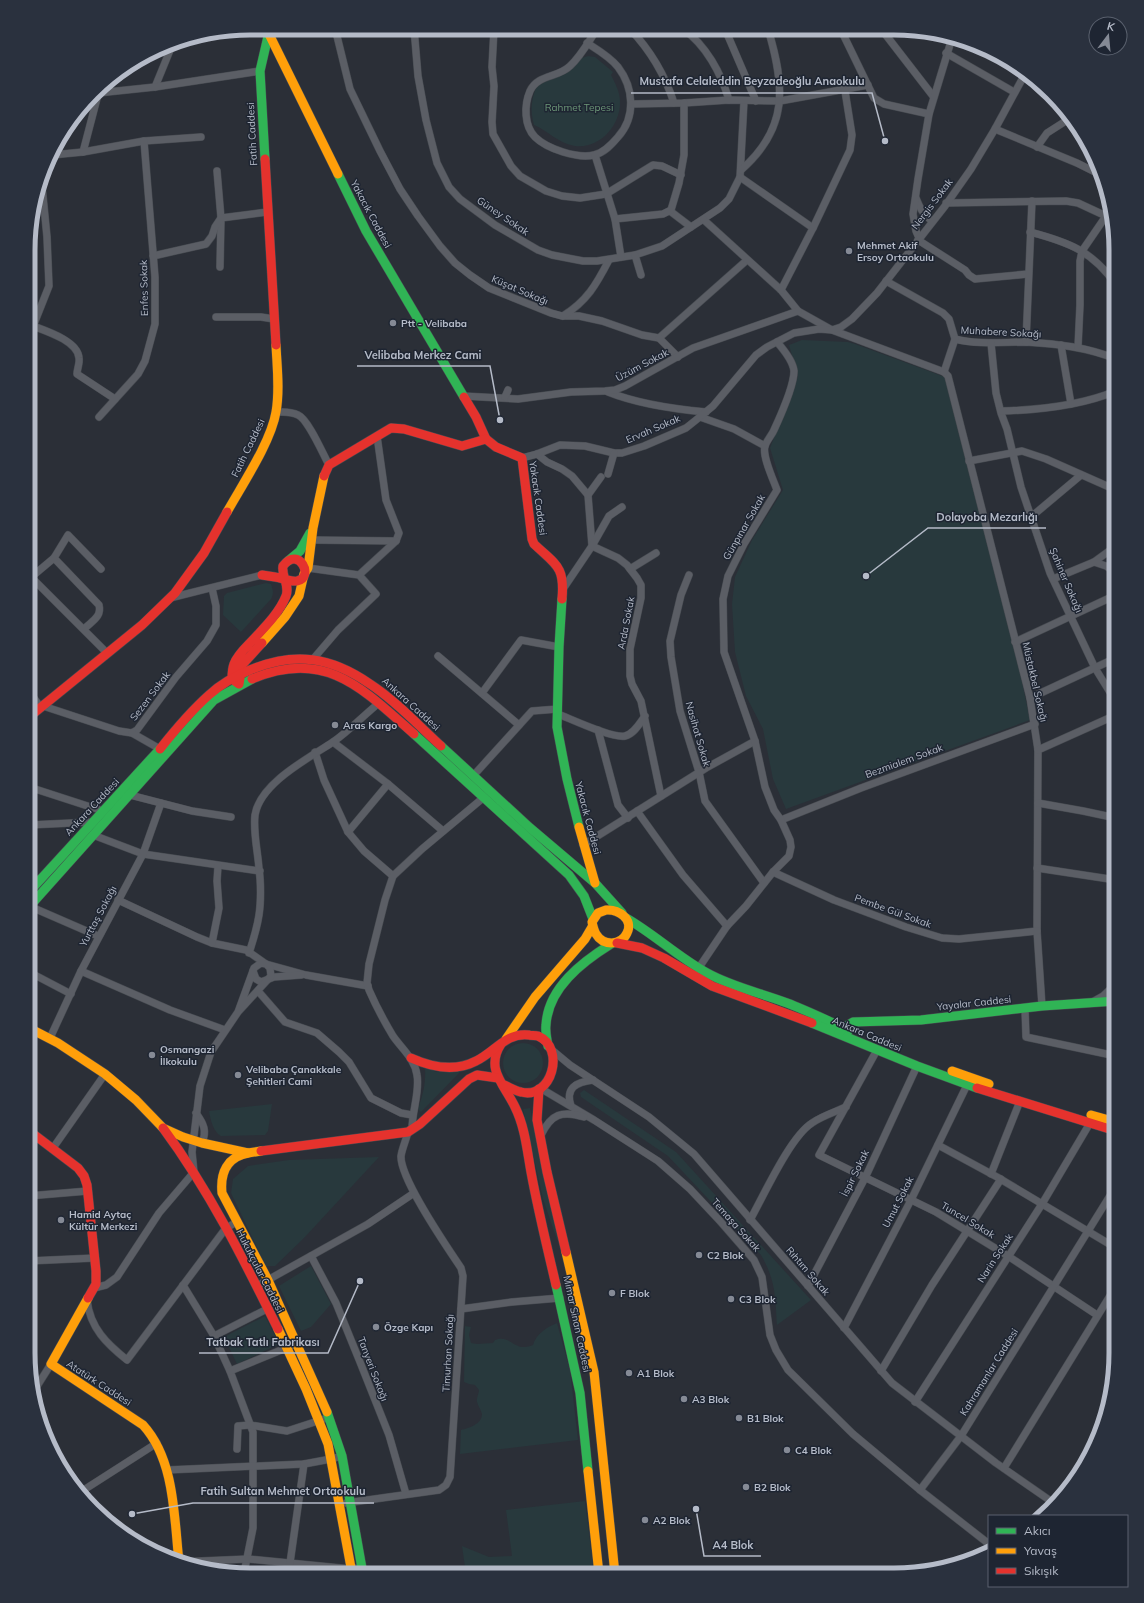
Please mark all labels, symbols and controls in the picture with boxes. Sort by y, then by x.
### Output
north arrow [1088,16,1128,56]
text: K [1105,19,1117,34]
callout: Mustafa Celaleddin Beyzadeoğlu Anaokulu [631,70,872,93]
text: Mustafa Celaleddin Beyzadeoğlu Anaokulu [639,74,865,88]
park label: Rahmet Tepesi [545,101,613,114]
street label: Fatih Caddesi [244,102,260,166]
street label: Nergis Sokak [909,175,956,232]
street label: Yakacık Caddesi [347,177,394,250]
street label: Güney Sokak [474,194,532,239]
place label: Mehmet Akif Ersoy Ortaokulu [857,239,934,264]
marker: Mehmet Akif Ersoy Ortaokulu [844,246,854,256]
street label: Enfes Sokak [137,259,151,316]
street label: Küşat Sokağı [490,272,550,308]
place label: Ptt - Velibaba [401,317,467,330]
marker: Ptt - Velibaba [388,318,398,328]
street label: Muhabere Sokağı [960,323,1042,341]
callout: Velibaba Merkez Cami [357,343,490,366]
street label: Üzüm Sokak [613,345,671,384]
text: Velibaba Merkez Cami [364,348,482,362]
street label: Ervah Sokak [624,411,683,446]
street label: Fatih Caddesi [228,417,268,479]
street label: Yakacık Caddesi [526,459,550,536]
street label: Günpınar Sokak [720,491,768,562]
callout: Dolayoba Mezarlığı [928,505,1046,528]
text: Dolayoba Mezarlığı [936,510,1038,524]
street label: Şahiner Sokağı [1046,545,1086,615]
street label: Arda Sokak [614,595,638,651]
street label: Müstakbel Sokağı [1019,641,1051,723]
street label: Sezen Sokak [127,668,173,723]
street label: Ankara Caddesi [379,674,443,734]
street label: Nasihat Sokak [683,700,714,769]
place label: Aras Kargo [343,719,397,732]
marker: Aras Kargo [330,720,340,730]
street label: Bezmialem Sokak [863,741,946,781]
street label: Ankara Caddesi [62,776,122,838]
street label: Yakacık Caddesi [572,779,604,856]
street label: Yurttaş Sokağı [76,883,119,949]
street label: Pembe Gül Sokak [853,891,934,931]
street label: Yayalar Caddesi [935,993,1012,1013]
street label: Ankara Caddesi [830,1014,904,1054]
place label: Osmangazi İlkokulu [160,1043,214,1068]
marker: Osmangazi İlkokulu [147,1050,157,1060]
place label: Velibaba Çanakkale Şehitleri Cami [245,1063,342,1088]
marker: Velibaba Çanakkale Şehitleri Cami [233,1070,243,1080]
street label: İspir Sokak [838,1147,872,1198]
street label: Umut Sokak [879,1173,917,1230]
street label: Temaşa Sokak [709,1196,764,1255]
street label: Tuncel Sokak [939,1199,998,1242]
place label: Hamid Aytaç Kültür Merkezi [69,1208,137,1233]
marker: Hamid Aytaç Kültür Merkezi [56,1215,66,1225]
street label: Hukukçular Caddesi [233,1227,287,1315]
street label: Narin Sokak [974,1230,1016,1285]
street label: Rıhtım Sokak [783,1244,833,1299]
place label: C2 Blok [707,1249,744,1262]
marker: C2 Blok [694,1250,704,1260]
street label: Mimar Sinan Caddesi [560,1275,594,1373]
place label: F Blok [620,1287,650,1300]
marker: F Blok [607,1288,617,1298]
place label: C3 Blok [739,1293,776,1306]
marker: C3 Blok [726,1294,736,1304]
street label: Timurhan Sokağı [439,1314,457,1392]
place label: Özge Kapı [384,1321,433,1334]
marker: Özge Kapı [371,1322,381,1332]
street label: Kahramanlar Caddesi [957,1326,1021,1418]
callout: Tatbak Tatlı Fabrikası [199,1330,328,1353]
text: Tatbak Tatlı Fabrikası [206,1335,320,1349]
street label: Tanyeri Sokağı [355,1335,391,1403]
street label: Atatürk Caddesi [64,1357,134,1409]
place label: A1 Blok [637,1367,675,1380]
marker: A1 Blok [624,1368,634,1378]
place label: A3 Blok [692,1393,730,1406]
marker: A3 Blok [679,1394,689,1404]
place label: B1 Blok [747,1412,784,1425]
marker: B1 Blok [734,1413,744,1423]
place label: C4 Blok [795,1444,832,1457]
marker: C4 Blok [782,1445,792,1455]
callout: Fatih Sultan Mehmet Ortaokulu [193,1480,374,1503]
place label: B2 Blok [754,1481,791,1494]
marker: B2 Blok [741,1482,751,1492]
text: Fatih Sultan Mehmet Ortaokulu [201,1484,365,1498]
place label: A2 Blok [653,1514,691,1527]
marker: A2 Blok [640,1515,650,1525]
legend [988,1515,1128,1587]
text: Akıcı [1024,1523,1051,1538]
callout: A4 Blok [704,1533,761,1556]
text: A4 Blok [713,1538,754,1552]
text: Yavaş [1023,1543,1057,1558]
text: Sıkışık [1024,1563,1059,1578]

